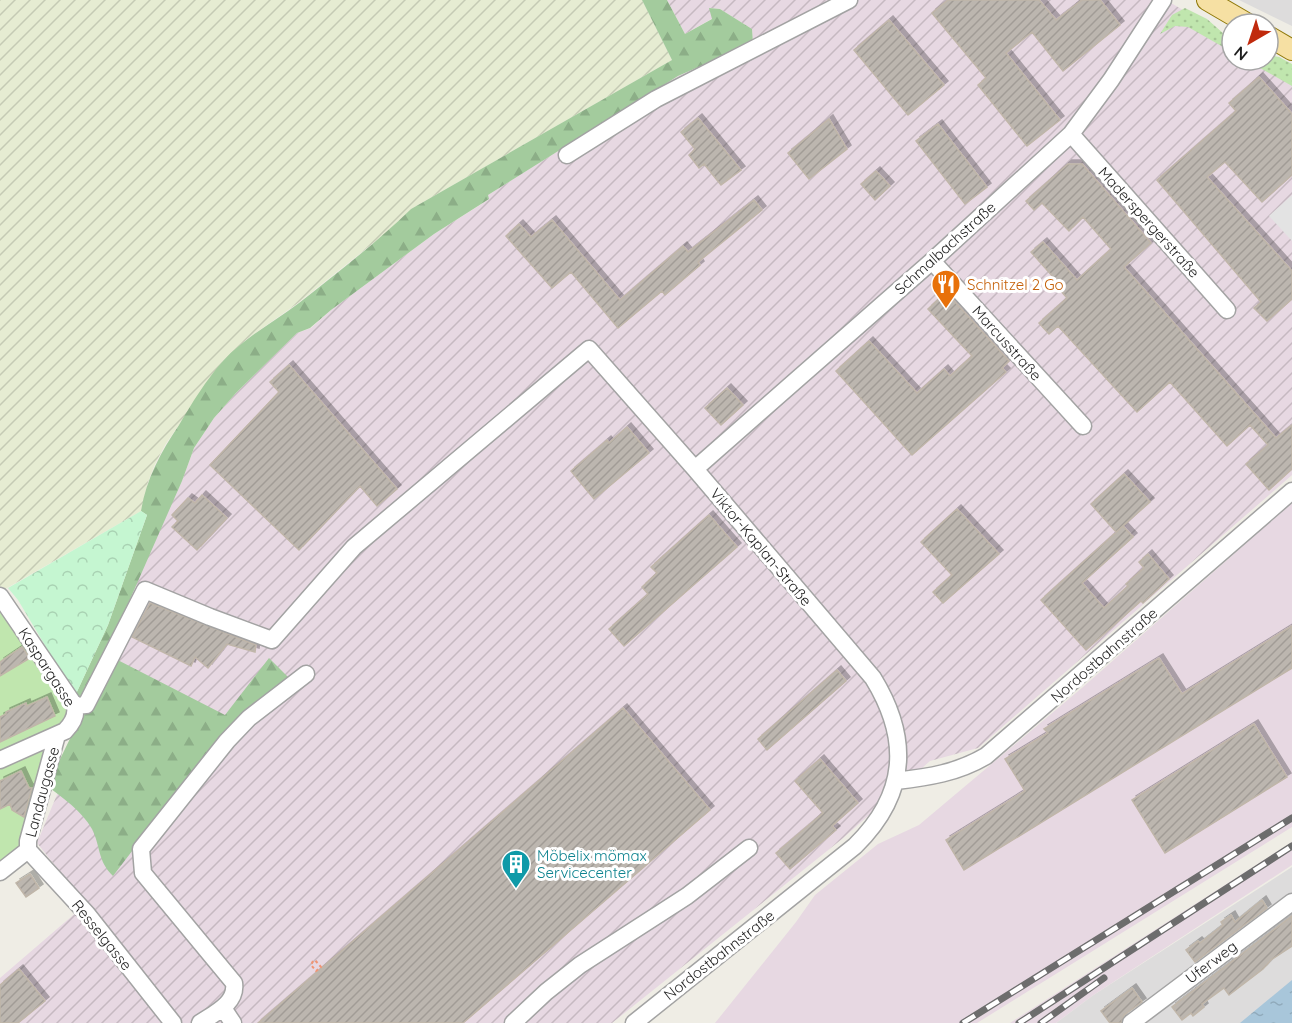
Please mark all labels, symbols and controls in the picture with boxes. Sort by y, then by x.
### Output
north arrow [1220,12,1280,72]
text: N [1230,42,1251,65]
street label: Maderspergerstraße [1094,163,1204,281]
street label: Schmalbachstraße [890,198,1000,298]
restaurant icon: Schnitzel 2 Go [930,268,962,310]
place label: Schnitzel 2 Go [967,275,1064,294]
street label: Marcusstraße [968,301,1046,385]
street label: Viktor-Kaplan-Straße [706,484,816,610]
street label: Nordostbahnstraße [1047,603,1161,707]
street label: Kaspargasse [14,624,80,710]
street label: Landaugasse [21,745,63,839]
place label: Möbelix mömax Servicecenter [537,846,647,882]
building icon: Möbelix mömax Servicecenter [500,848,532,890]
street label: Resselgasse [68,896,136,974]
street label: Nordostbahnstraße [660,906,778,1004]
street label: Uferweg [1181,936,1241,988]

